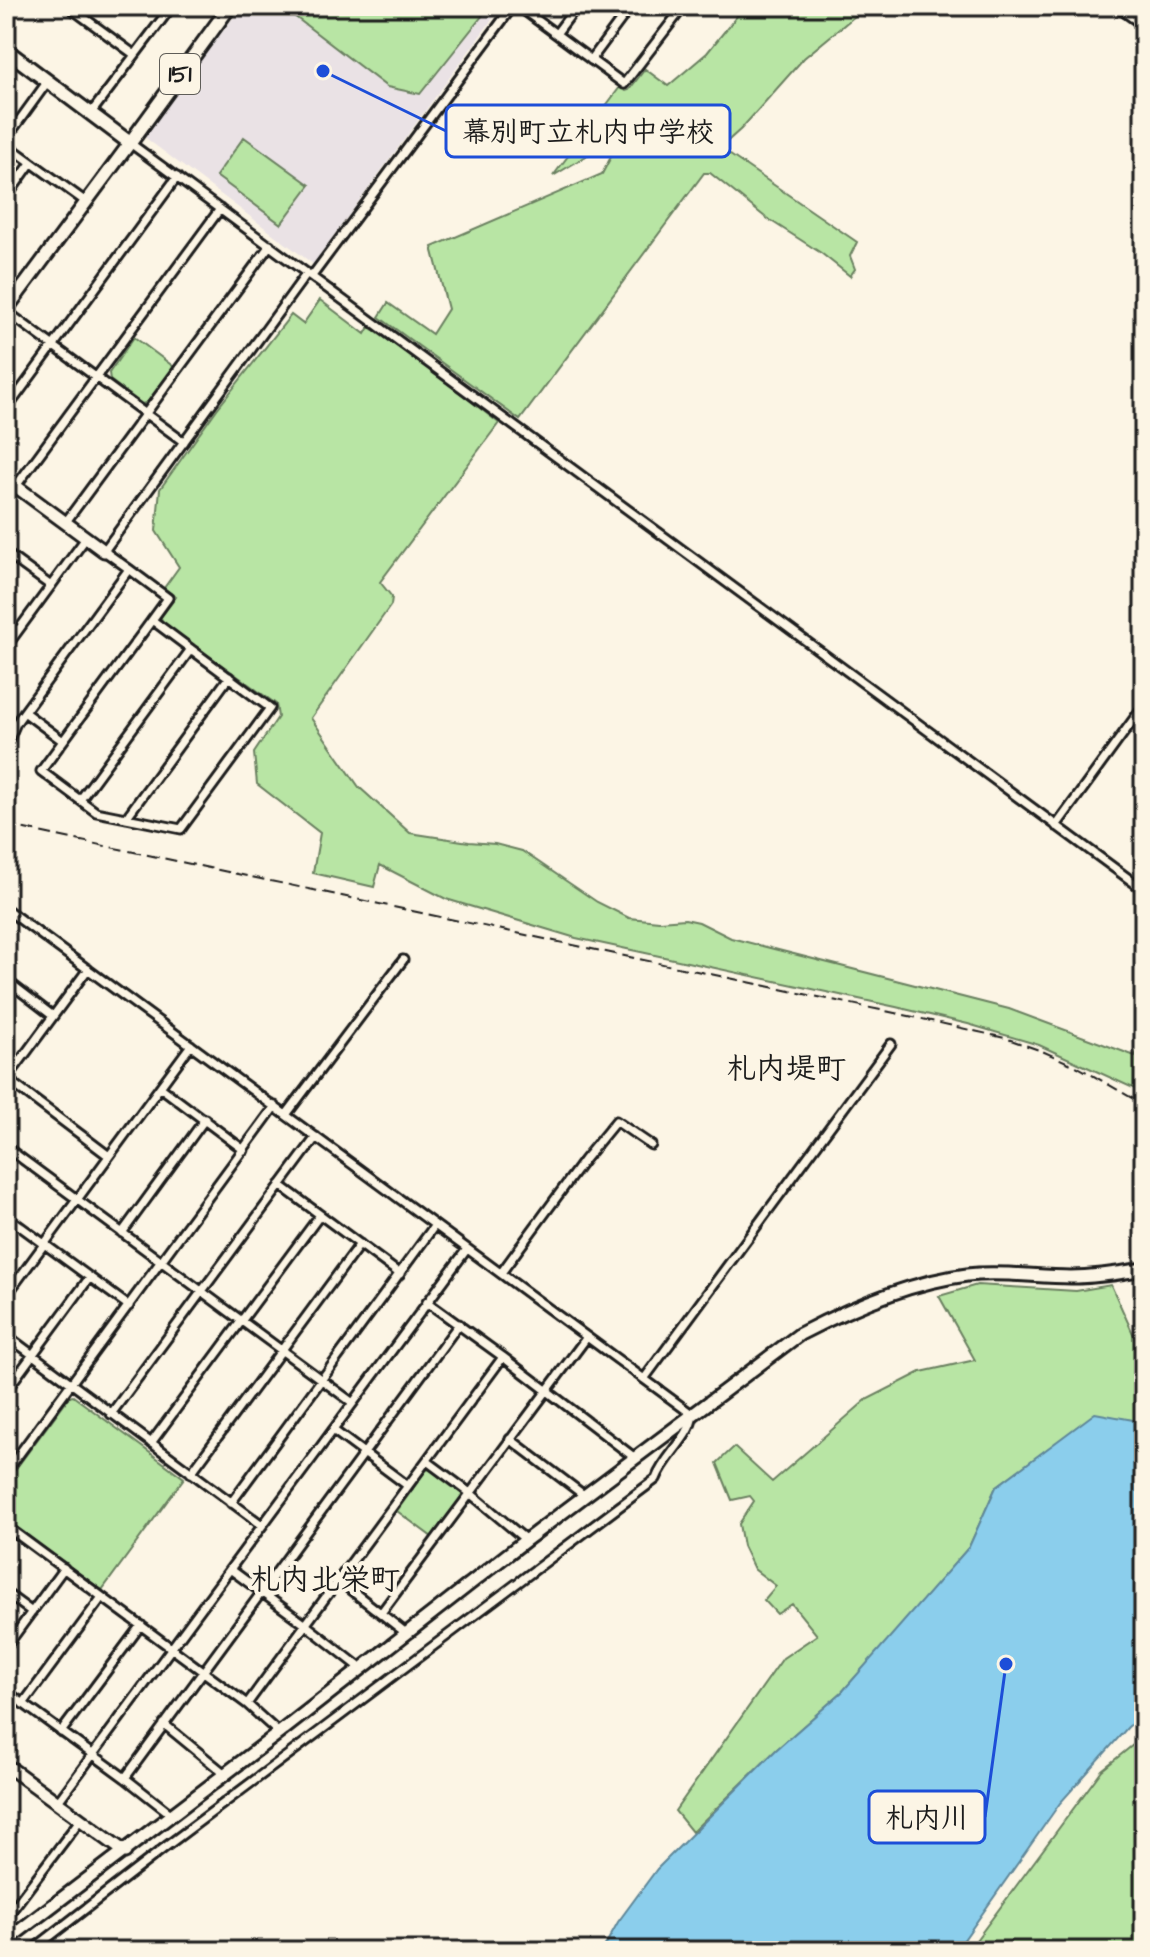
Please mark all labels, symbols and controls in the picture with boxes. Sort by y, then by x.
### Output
road number: 151 [160,54,200,94]
callout: 幕別町立札内中学校 [446,105,730,157]
text: 幕別町立札内中学校 [462,113,714,152]
district label: 札内堤町 [726,1048,846,1090]
district label: 札内北栄町 [250,1559,400,1601]
callout: 札内川 [869,1791,985,1843]
text: 札内川 [885,1799,969,1838]

